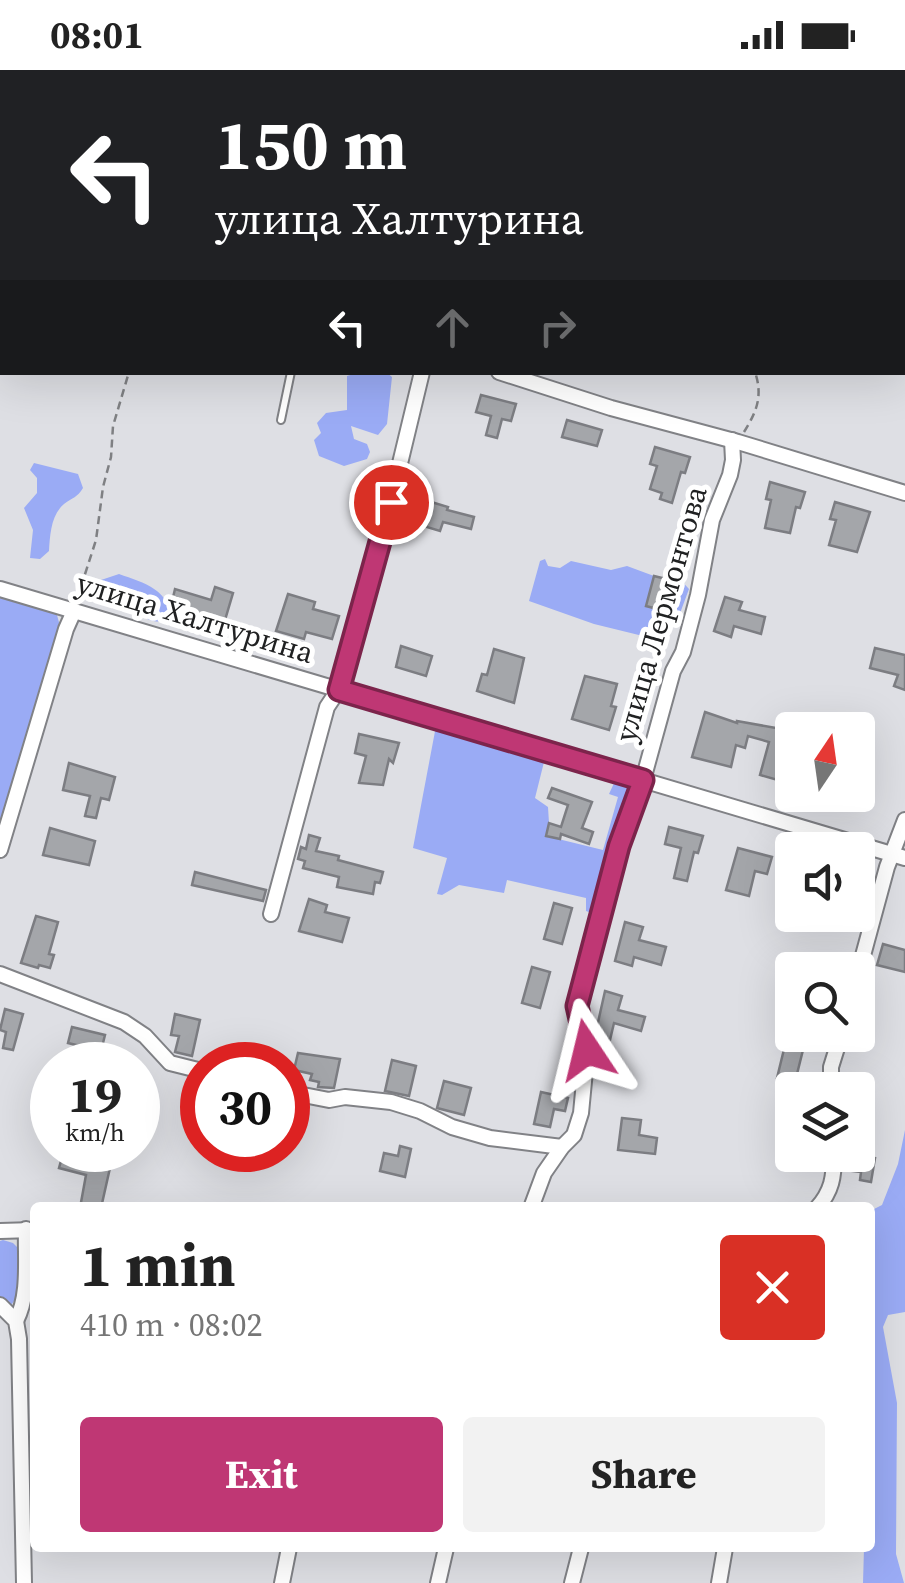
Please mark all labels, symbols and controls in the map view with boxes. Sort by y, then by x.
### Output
text: 08:01 [50,9,144,61]
text: 150 m [215,96,407,192]
icon: left [50,110,180,240]
text: улица Халтурина [215,187,584,249]
icon: left [320,300,375,355]
icon: ahead [425,300,480,355]
icon: right [530,300,585,355]
pin [349,460,434,545]
icon: arrive [364,475,419,530]
street label: улица Лермонтова [604,480,717,747]
street label: улица Халтурина [72,562,319,673]
north arrow [775,712,875,812]
map controls [775,712,875,1172]
button: sound [775,832,875,932]
button: search [775,952,875,1052]
position arrow [535,998,639,1102]
speed limit sign: 30 [180,1042,310,1172]
text: 19 [68,1060,122,1129]
button: layers [775,1072,875,1172]
text: km/h [65,1115,125,1149]
text: 1 min [80,1224,236,1306]
button: close [720,1235,825,1340]
text: 410 m · 08:02 [80,1303,262,1347]
button: Exit [80,1417,443,1532]
button: Share [463,1417,825,1532]

